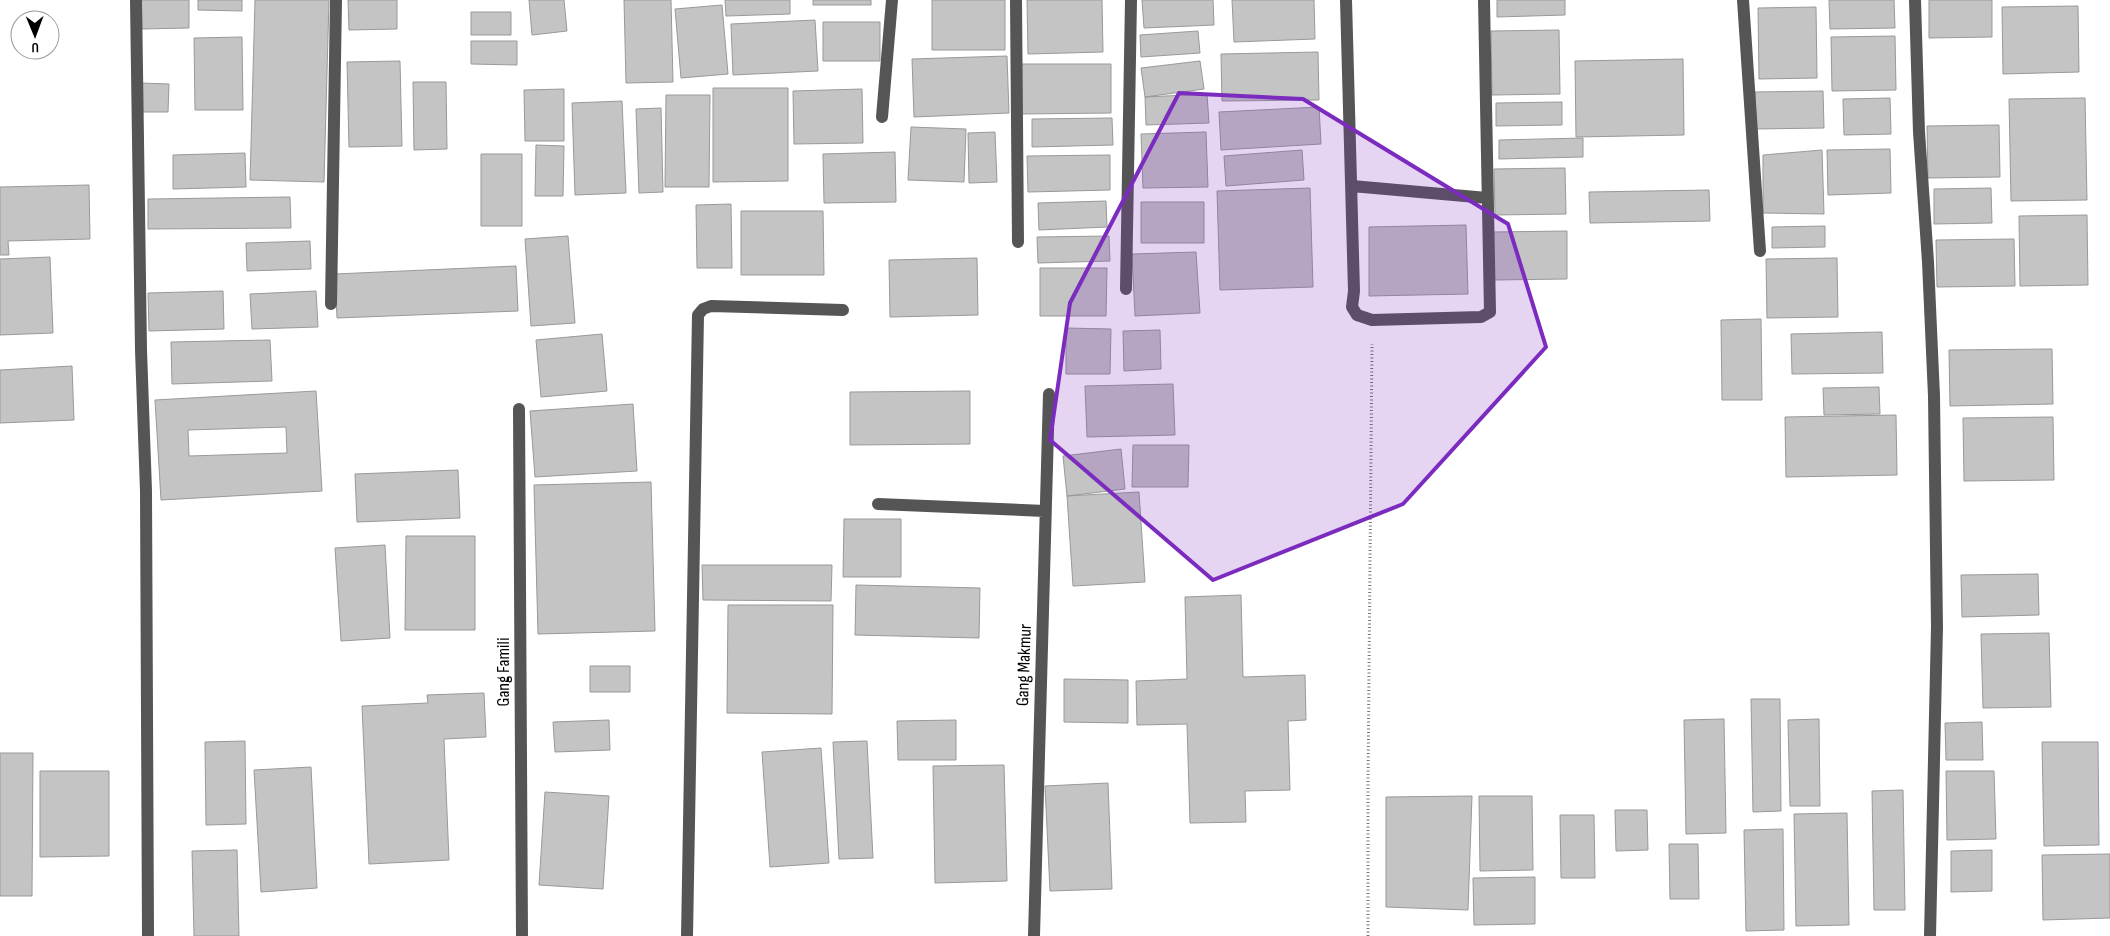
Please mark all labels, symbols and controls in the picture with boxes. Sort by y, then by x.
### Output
north arrow [10,10,60,60]
text: U [31,39,39,56]
street label: Gang Makmur [1012,623,1036,707]
street label: Gang Famili [493,638,514,706]

